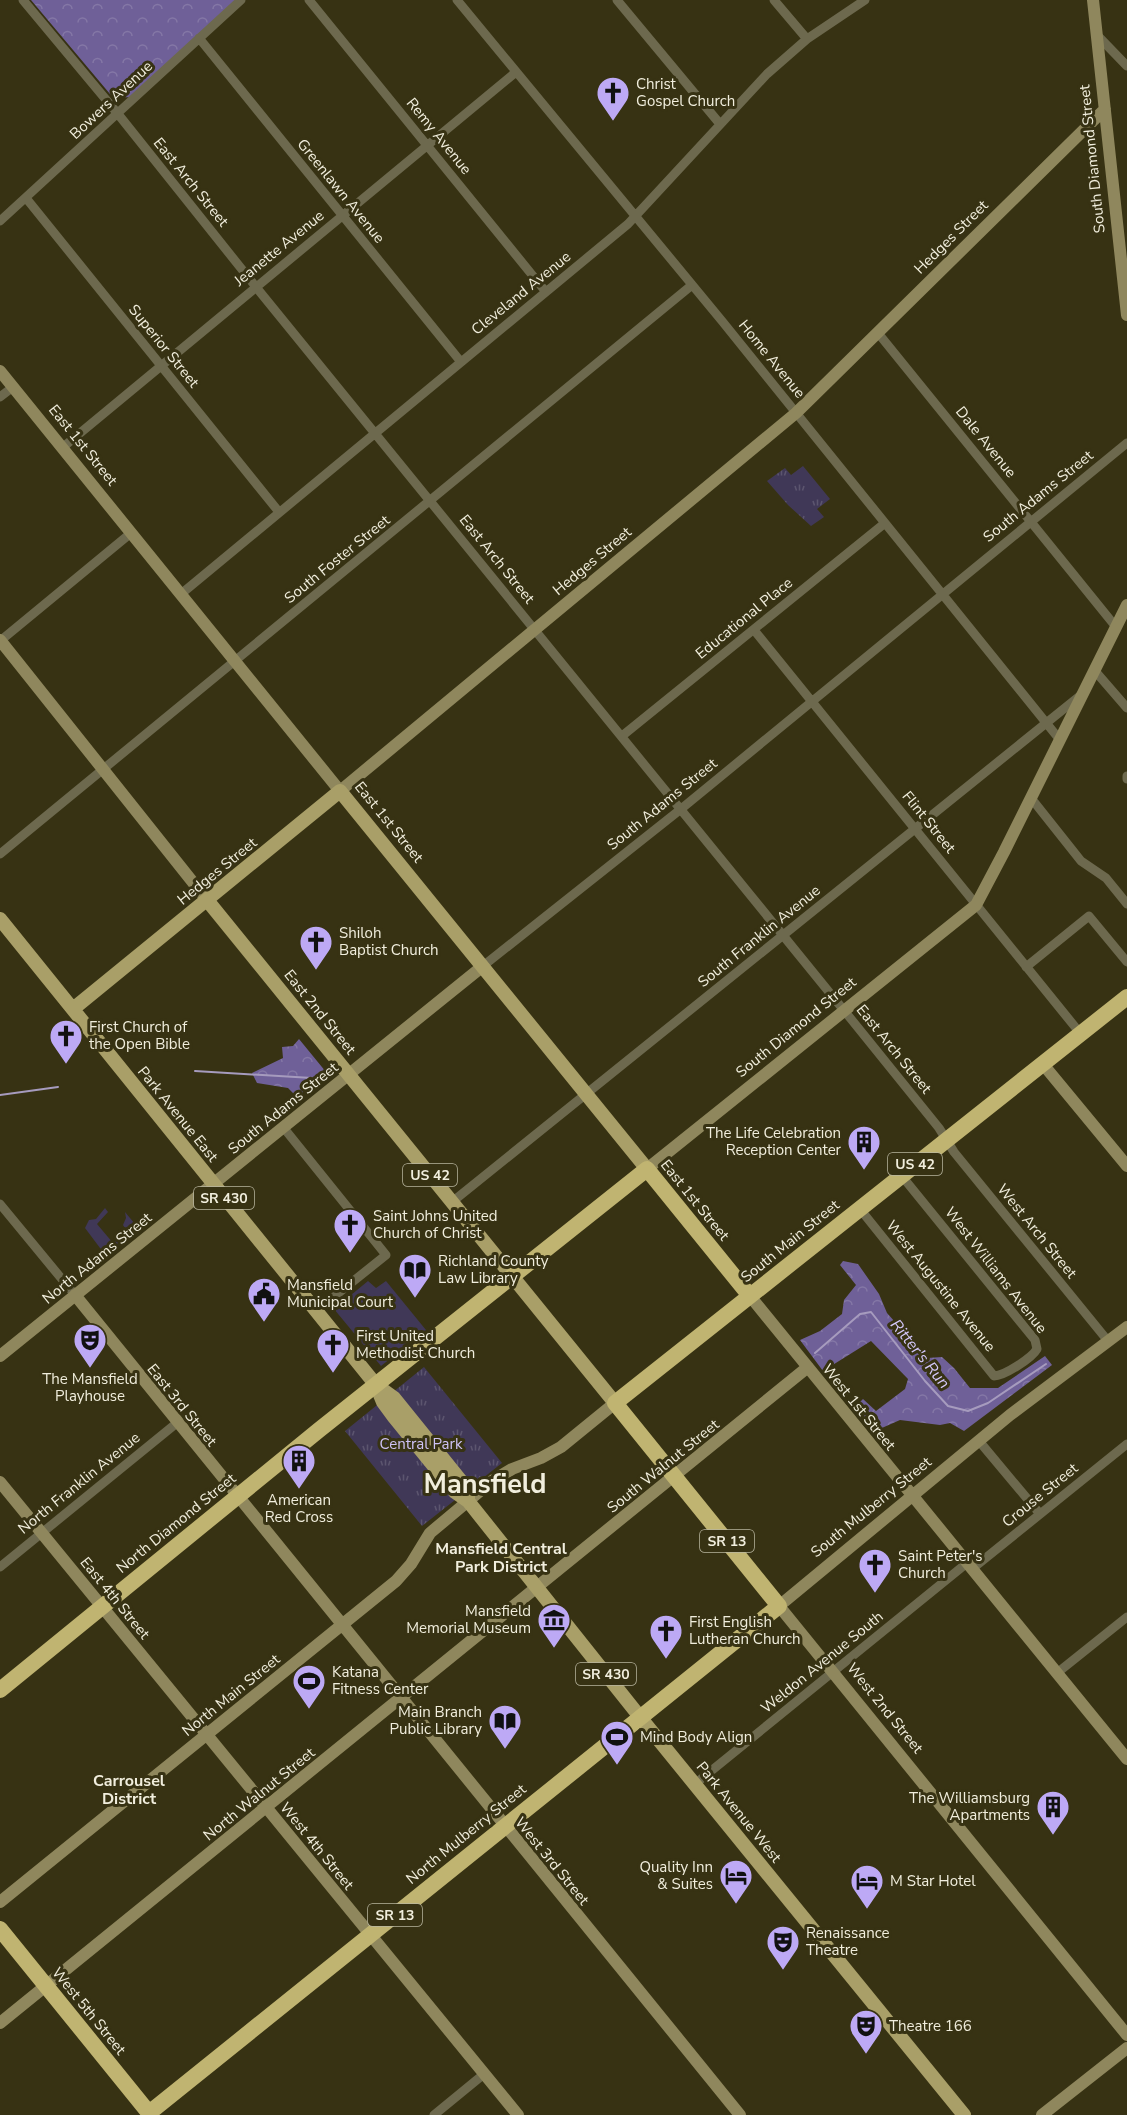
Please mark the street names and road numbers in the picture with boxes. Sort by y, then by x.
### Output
street label: Bowers Avenue [65,56,157,144]
street label: South Diamond Street [1074,83,1110,234]
street label: Remy Avenue [402,93,476,179]
street label: East Arch Street [149,133,234,231]
street label: Greenlawn Avenue [293,135,389,247]
street label: Hedges Street [910,195,993,278]
street label: Jeanette Avenue [229,205,328,291]
street label: Cleveland Avenue [467,247,575,339]
street label: Superior Street [124,300,204,392]
street label: Home Avenue [734,316,810,402]
street label: East 1st Street [44,400,122,490]
street label: Dale Avenue [951,402,1021,482]
street label: South Adams Street [979,445,1098,547]
street label: South Foster Street [280,510,395,608]
street label: East Arch Street [455,510,540,608]
street label: Hedges Street [548,522,636,600]
street label: Educational Place [691,573,797,663]
street label: South Adams Street [603,753,722,855]
street label: East 1st Street [350,777,428,867]
street label: Flint Street [898,787,961,858]
street label: Hedges Street [173,832,262,909]
street label: South Franklin Avenue [694,880,824,992]
street label: East 2nd Street [280,965,361,1059]
street label: South Diamond Street [732,972,861,1082]
street label: East Arch Street [852,1000,937,1098]
street label: South Adams Street [224,1057,343,1159]
street label: Park Avenue East [133,1062,223,1167]
road number: US 42 [888,1153,942,1175]
street label: East 1st Street [656,1155,734,1245]
road number: US 42 [403,1164,457,1186]
street label: West Arch Street [993,1180,1082,1283]
road number: SR 430 [194,1187,254,1209]
street label: South Main Street [737,1195,844,1287]
street label: West Williams Avenue [940,1203,1052,1337]
street label: North Adams Street [38,1207,156,1308]
street label: West Augustine Avenue [882,1216,1000,1356]
street label: East 3rd Street [143,1360,222,1451]
street label: West 1st Street [818,1360,901,1455]
street label: South Walnut Street [603,1414,724,1517]
street label: North Franklin Avenue [14,1428,144,1538]
street label: South Mulberry Street [807,1452,936,1562]
street label: Crouse Street [998,1458,1083,1532]
street label: North Diamond Street [112,1468,241,1578]
road number: SR 13 [700,1530,754,1552]
street label: East 4th Street [76,1553,155,1644]
street label: Weldon Avenue South [757,1606,887,1718]
street label: North Main Street [178,1649,285,1741]
street label: West 2nd Street [842,1659,928,1758]
road number: SR 430 [576,1663,636,1685]
street label: North Walnut Street [199,1742,319,1845]
street label: Park Avenue West [692,1757,786,1867]
street label: North Mulberry Street [402,1779,531,1889]
street label: West 4th Street [275,1798,359,1895]
street label: West 3rd Street [510,1813,594,1910]
road number: SR 13 [368,1904,422,1926]
street label: West 5th Street [47,1963,131,2060]

